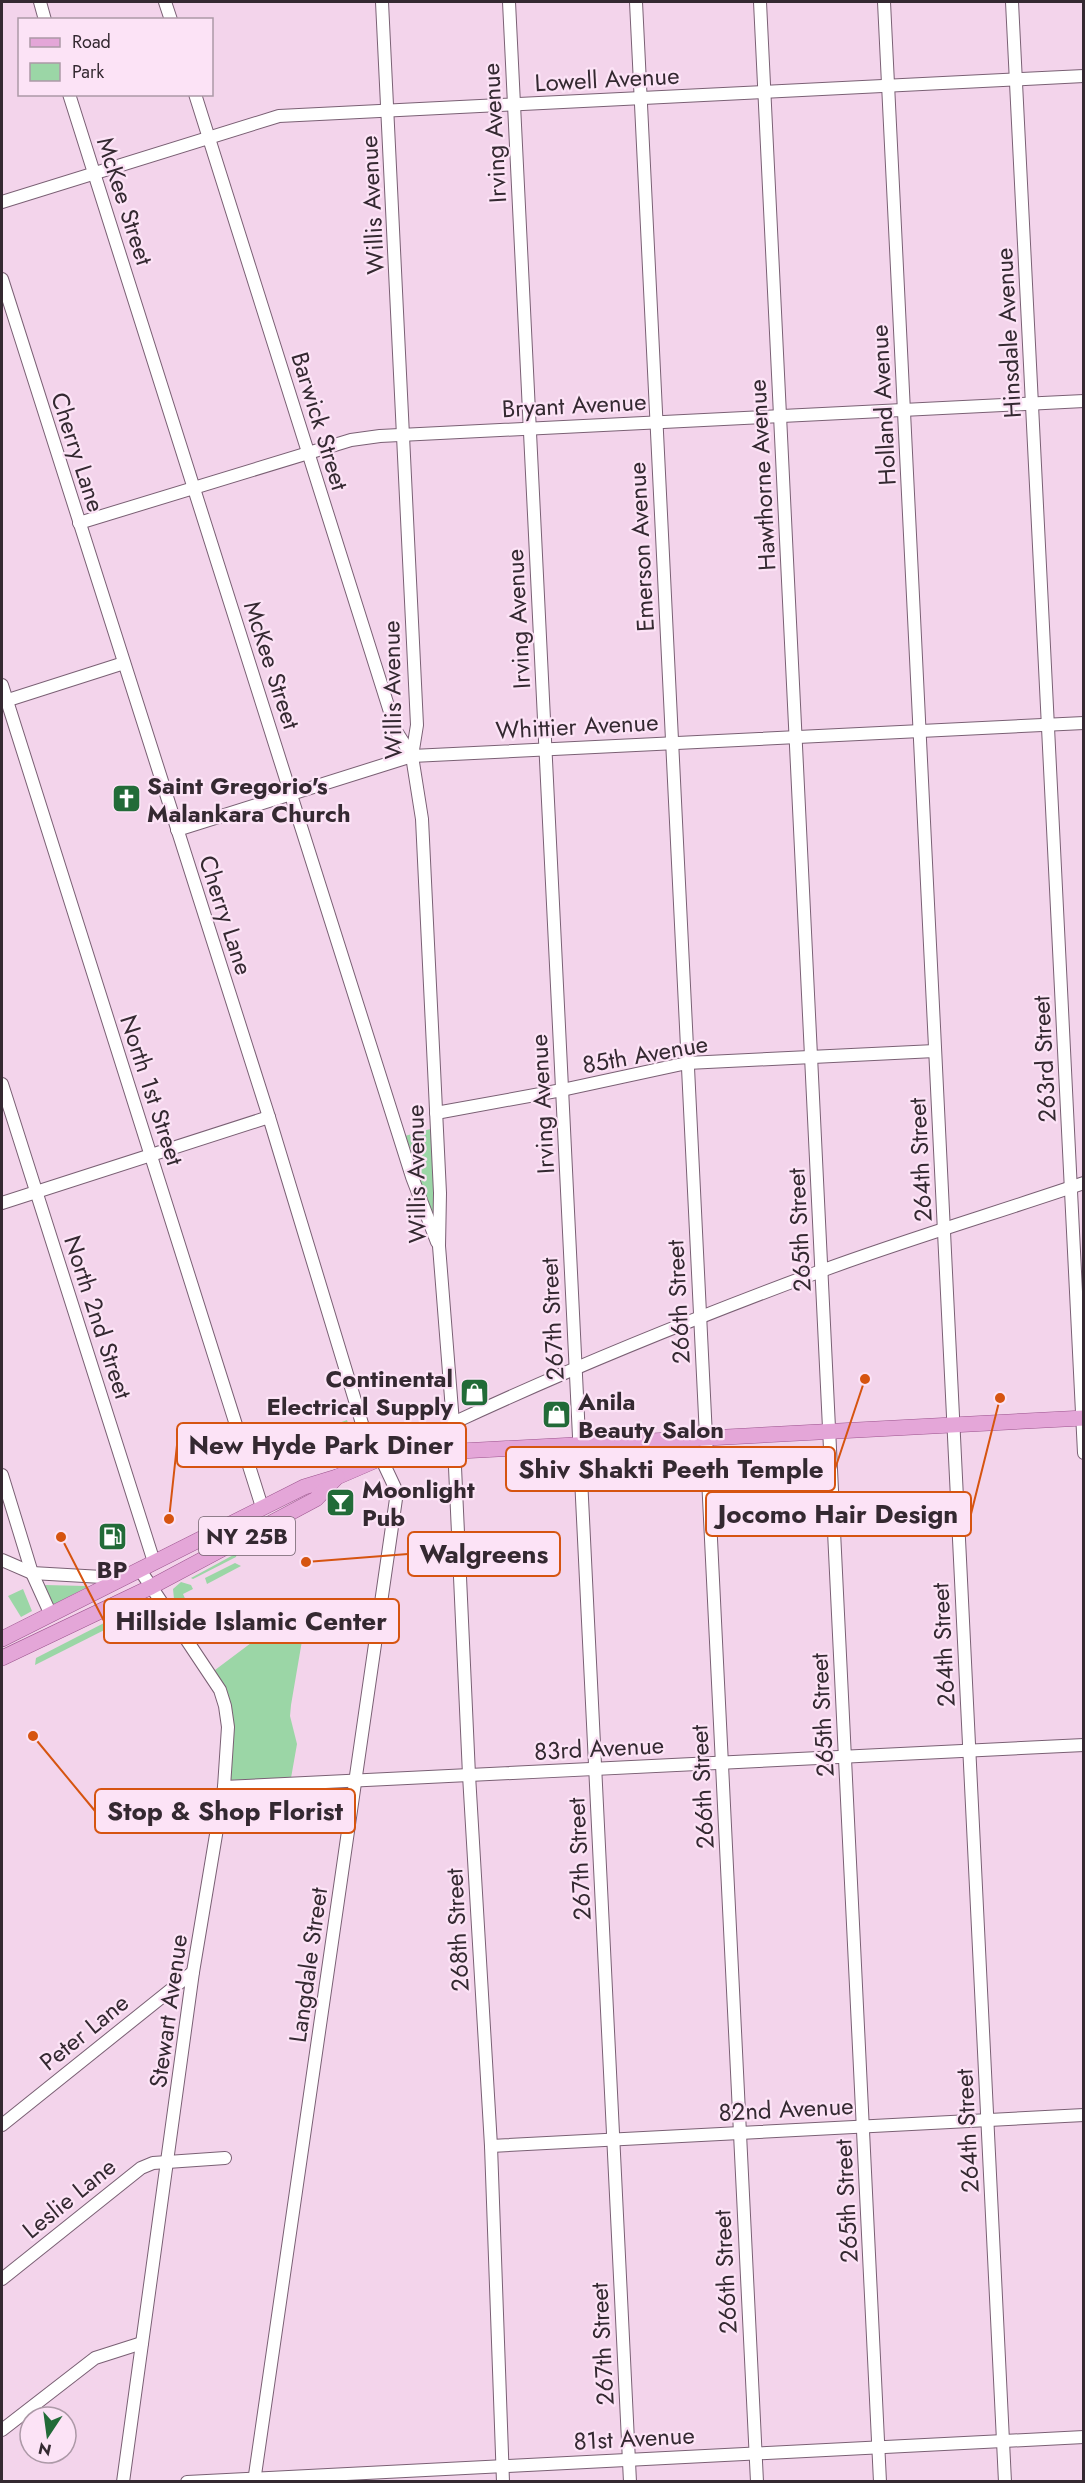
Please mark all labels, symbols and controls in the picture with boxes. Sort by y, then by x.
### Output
legend [18,18,213,96]
text: Road [72,29,111,55]
street label: Lowell Avenue [534,58,680,100]
text: Park [72,59,104,85]
street label: Irving Avenue [473,62,515,204]
street label: McKee Street [88,132,162,270]
street label: Willis Avenue [351,135,393,275]
street label: Hinsdale Avenue [986,247,1030,419]
street label: Holland Avenue [861,324,905,486]
street label: Barwick Street [282,348,358,495]
street label: Hawthorne Avenue [740,378,784,572]
street label: Bryant Avenue [501,384,647,426]
street label: Cherry Lane [42,388,114,516]
street label: Emerson Avenue [619,461,663,633]
street label: Irving Avenue [497,548,539,690]
street label: McKee Street [235,596,309,734]
street label: Willis Avenue [373,620,411,760]
street label: Whittier Avenue [495,704,659,748]
place label: Saint Gregorio's Malankara Church [147,768,351,831]
church icon: Saint Gregorio's Malankara Church [110,783,142,815]
street label: Cherry Lane [190,851,262,979]
street label: 263rd Street [1023,994,1065,1123]
street label: North 1st Street [111,1010,193,1170]
street label: 85th Avenue [579,1026,711,1082]
street label: Irving Avenue [521,1033,563,1175]
street label: 264th Street [899,1097,941,1223]
street label: Willis Avenue [397,1104,435,1244]
street label: 265th Street [778,1167,820,1293]
street label: North 2nd Street [55,1231,141,1403]
street label: 266th Street [657,1239,699,1365]
street label: 267th Street [531,1256,573,1381]
place label: Continental Electrical Supply [266,1361,453,1424]
shop icon: Continental Electrical Supply [458,1376,490,1408]
place label: Anila Beauty Salon [577,1384,724,1447]
shop icon: Anila Beauty Salon [541,1399,573,1431]
callout: New Hyde Park Diner [177,1423,466,1467]
text: New Hyde Park Diner [188,1426,454,1464]
callout: Shiv Shakti Peeth Temple [506,1447,835,1491]
text: Shiv Shakti Peeth Temple [518,1450,824,1488]
place label: Moonlight Pub [362,1472,475,1535]
bar icon: Moonlight Pub [325,1487,357,1519]
callout: Jocomo Hair Design [706,1492,971,1536]
text: Jocomo Hair Design [713,1495,958,1533]
road number: NY 25B [199,1517,295,1555]
fuel station icon: BP [96,1520,128,1552]
callout: Walgreens [408,1532,560,1576]
text: Walgreens [420,1535,549,1573]
place label: BP [97,1552,127,1587]
street label: 264th Street [922,1582,964,1708]
callout: Hillside Islamic Center [104,1599,399,1643]
text: Hillside Islamic Center [115,1602,387,1640]
street label: 265th Street [801,1652,843,1778]
street label: 266th Street [681,1724,723,1850]
street label: 83rd Avenue [533,1727,665,1769]
callout: Stop & Shop Florist [95,1789,355,1833]
text: Stop & Shop Florist [107,1792,344,1830]
street label: 267th Street [558,1796,600,1921]
street label: 268th Street [436,1867,478,1993]
street label: Langdale Street [280,1885,336,2045]
street label: Stewart Avenue [140,1932,196,2090]
street label: Peter Lane [32,1985,136,2079]
street label: 264th Street [946,2068,988,2194]
street label: 82nd Avenue [718,2088,854,2130]
street label: 265th Street [825,2138,867,2264]
street label: Leslie Lane [15,2149,123,2247]
street label: 266th Street [704,2209,746,2335]
street label: 267th Street [581,2281,623,2406]
north arrow [18,2405,78,2465]
street label: 81st Avenue [573,2417,695,2459]
text: N [36,2436,54,2462]

